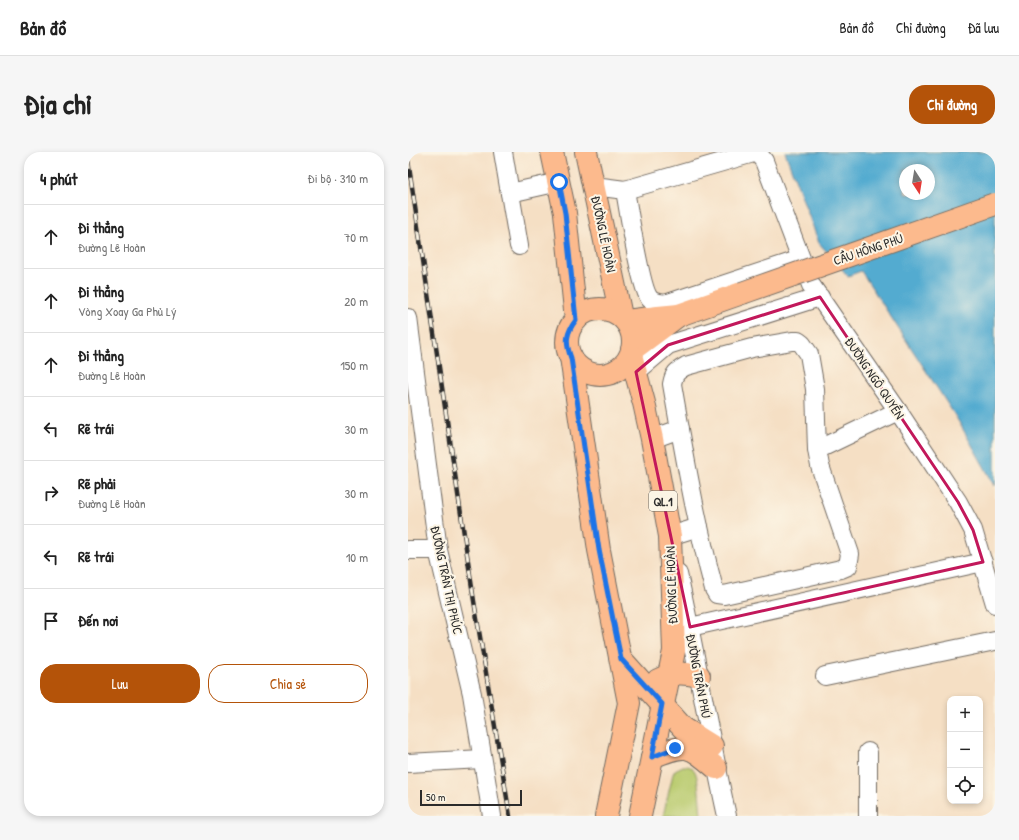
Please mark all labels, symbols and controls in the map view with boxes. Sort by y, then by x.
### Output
text: Bản đồ [20,15,66,41]
text: Bản đồ [840,18,874,37]
text: Chỉ đường [896,18,946,37]
text: Đã lưu [968,18,999,37]
text: Địa chỉ [24,85,92,123]
button: Chỉ đường [909,85,995,124]
north arrow [899,164,935,200]
text: 4 phút [40,167,77,190]
text: Đi bộ · 310 m [308,169,368,187]
route start [550,173,568,191]
street label: ĐƯỜNG LÊ HOÀN [587,194,621,274]
text: Đi thẳng [78,217,124,238]
icon: ahead [40,226,62,248]
text: 70 m [344,228,368,246]
street label: CẦU HỒNG PHÚ [831,229,905,269]
text: Đường Lê Hoàn [78,238,146,256]
text: Đi thẳng [78,281,124,302]
icon: ahead [40,290,62,312]
text: 20 m [344,292,368,310]
text: Vòng Xoay Ga Phủ Lý [78,302,176,320]
street label: ĐƯỜNG NGÔ QUYỀN [841,334,909,423]
text: Đi thẳng [78,345,124,366]
icon: ahead [40,354,62,376]
text: 150 m [340,356,368,374]
text: Đường Lê Hoàn [78,366,146,384]
icon: left [40,418,62,440]
text: Rẽ trái [78,418,114,439]
text: 30 m [345,420,368,438]
text: Rẽ phải [78,473,116,494]
icon: right [40,482,62,504]
text: 30 m [345,484,368,502]
road number: QL.1 [649,491,677,511]
text: Đường Lê Hoàn [78,494,146,512]
street label: ĐƯỜNG TRẦN THỊ PHÚC [427,524,467,636]
icon: left [40,546,62,568]
text: Rẽ trái [78,546,114,567]
street label: ĐƯỜNG LÊ HOÀN [661,546,681,624]
text: 10 m [346,548,368,566]
icon: arrive [40,610,62,632]
text: Đến nơi [78,610,119,631]
street label: ĐƯỜNG TRẦN PHÚ [682,632,716,720]
button: Lưu [40,664,200,703]
button: Chia sẻ [208,664,368,703]
map controls [947,696,983,804]
button: + [947,696,983,732]
button: − [947,732,983,768]
route end [666,739,684,757]
button: locate [947,768,983,804]
scale bar [420,788,522,807]
text: 50 m [426,790,446,804]

